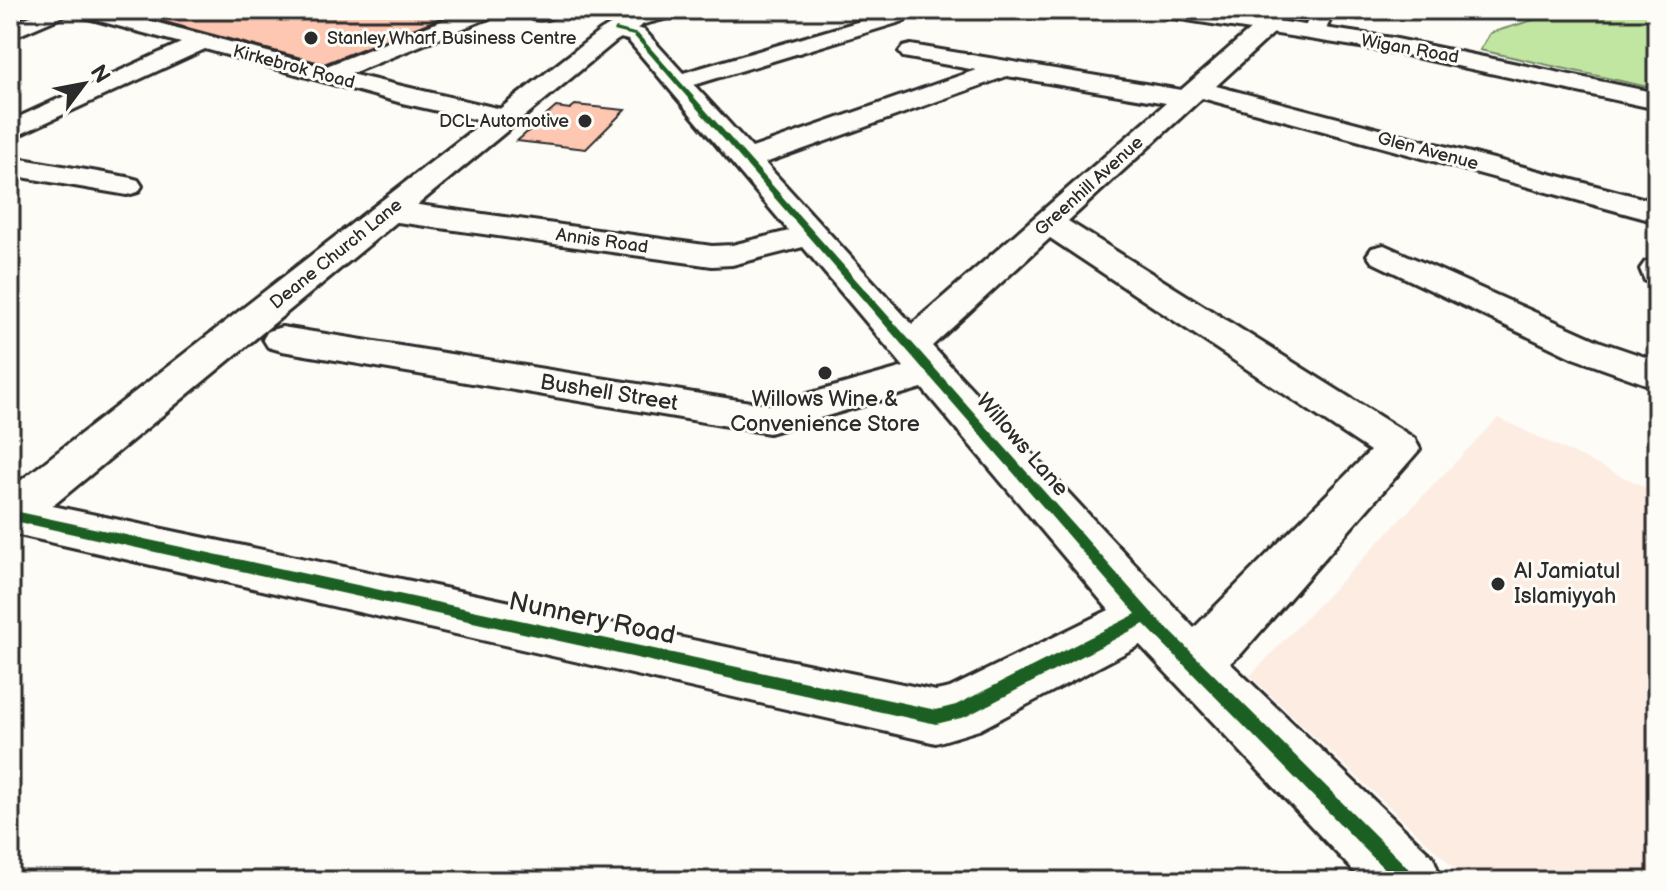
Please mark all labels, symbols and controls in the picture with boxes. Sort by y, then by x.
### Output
place label: Stanley Wharf Business Centre [327,28,577,49]
marker: Stanley Wharf Business Centre [302,29,320,47]
street label: Wigan Road [1359,30,1461,68]
street label: Kirkebrok Road [231,41,357,93]
north arrow [44,44,124,124]
text: N [84,60,116,88]
place label: DCL Automotive [439,111,569,132]
marker: DCL Automotive [576,112,594,130]
street label: Glen Avenue [1375,127,1481,175]
street label: Greenhill Avenue [1030,132,1148,240]
street label: Deane Church Lane [266,194,406,314]
street label: Annis Road [555,224,649,258]
marker: Willows Wine & Convenience Store [816,364,834,382]
street label: Bushell Street [538,369,680,417]
place label: Willows Wine & Convenience Store [730,386,920,438]
street label: Willows Lane [970,388,1074,502]
place label: Al Jamiatul Islamiyyah [1514,558,1620,610]
marker: Al Jamiatul Islamiyyah [1489,575,1507,593]
street label: Nunnery Road [506,586,678,652]

